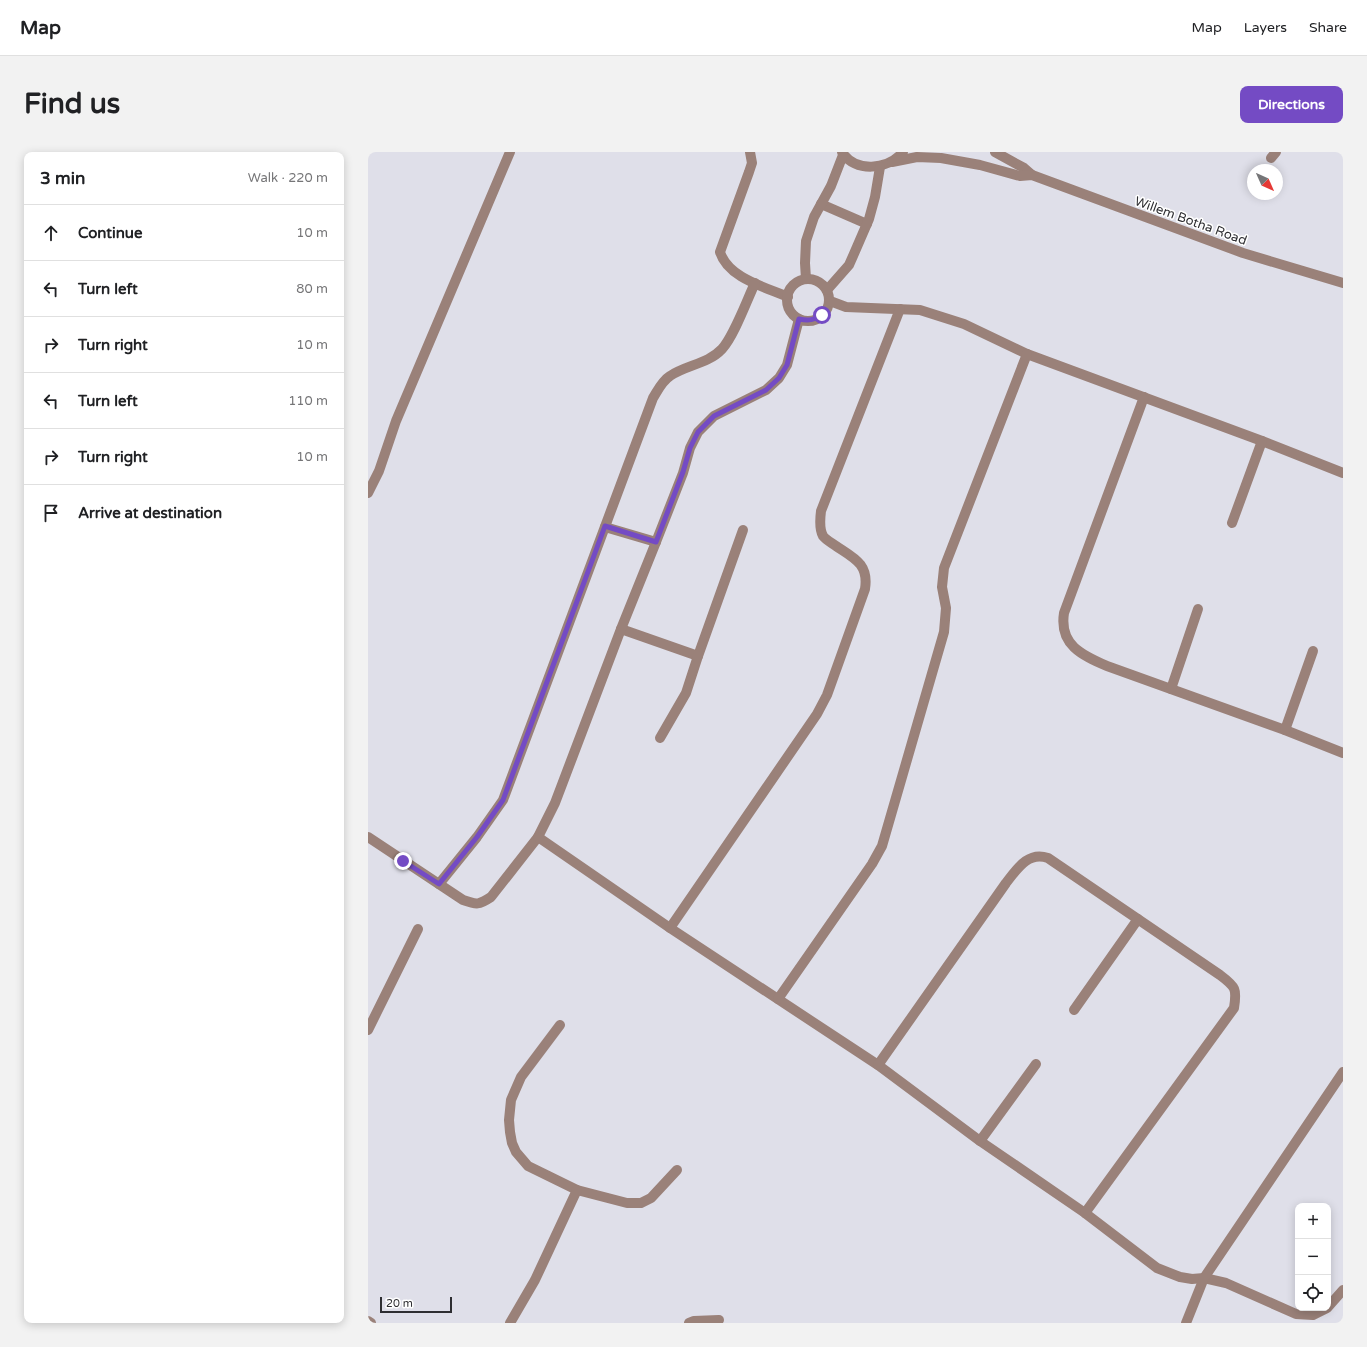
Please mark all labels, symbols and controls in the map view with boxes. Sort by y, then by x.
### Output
text: Map [20,17,61,39]
text: Map [1192,19,1222,36]
text: Layers [1244,19,1287,36]
text: Share [1309,19,1347,36]
button: Directions [1240,86,1343,123]
text: Find us [24,87,120,121]
north arrow [1247,164,1283,200]
text: 3 min [40,168,85,189]
text: Walk · 220 m [248,170,328,186]
street label: Willem Botha Road [1132,193,1249,249]
icon: ahead [40,222,62,244]
text: Continue [78,224,142,242]
text: 10 m [296,225,328,241]
icon: left [40,278,62,300]
text: Turn left [78,280,138,298]
text: 80 m [296,281,328,297]
route start [813,306,831,324]
icon: right [40,334,62,356]
text: Turn right [78,336,148,354]
text: 10 m [296,337,328,353]
icon: left [40,390,62,412]
text: Turn left [78,392,138,410]
text: 110 m [288,393,328,409]
icon: right [40,446,62,468]
text: Turn right [78,448,148,466]
text: 10 m [296,449,328,465]
icon: arrive [40,502,62,524]
text: Arrive at destination [78,504,222,522]
route end [394,852,412,870]
map controls [1295,1203,1331,1311]
button: + [1295,1203,1331,1239]
button: − [1295,1239,1331,1275]
button: locate [1295,1275,1331,1311]
scale bar [380,1295,452,1314]
text: 20 m [386,1297,413,1310]

